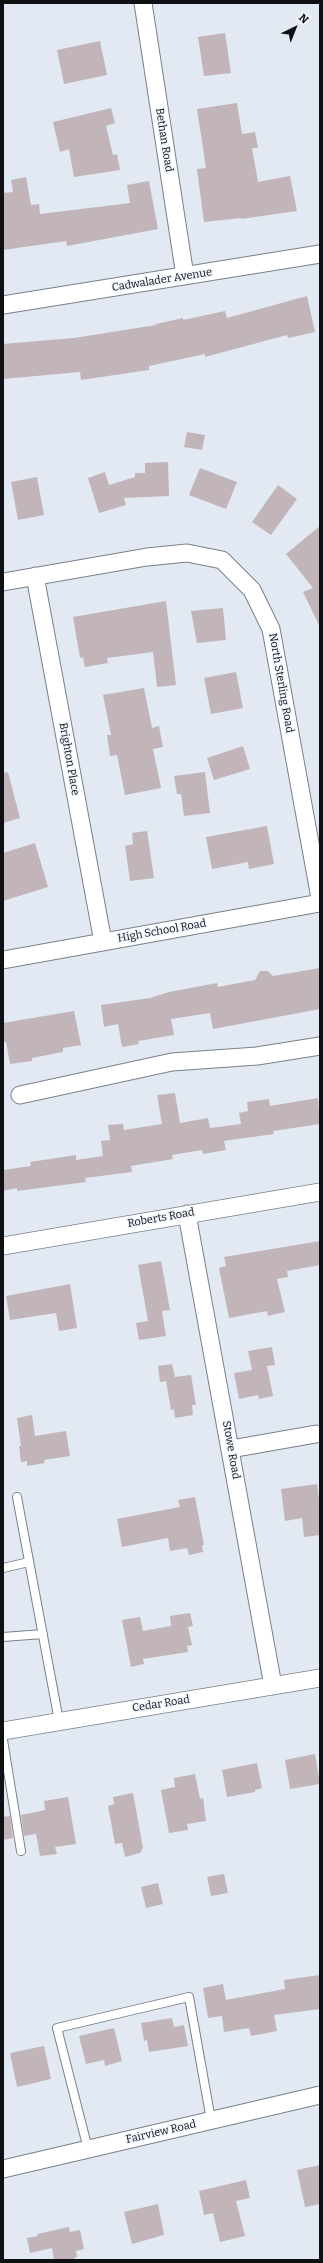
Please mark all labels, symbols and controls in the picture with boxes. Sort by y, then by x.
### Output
north arrow [275,8,315,48]
text: N [296,11,311,27]
street label: Bethan Road [152,107,176,173]
street label: Cadwalader Avenue [111,266,213,294]
street label: North Sterling Road [266,632,296,734]
street label: Brighton Place [56,721,82,797]
street label: High School Road [117,917,207,945]
street label: Roberts Road [126,1206,196,1230]
street label: Stowe Road [219,1420,243,1480]
street label: Cedar Road [131,1693,191,1715]
street label: Fairview Road [125,2117,197,2147]

